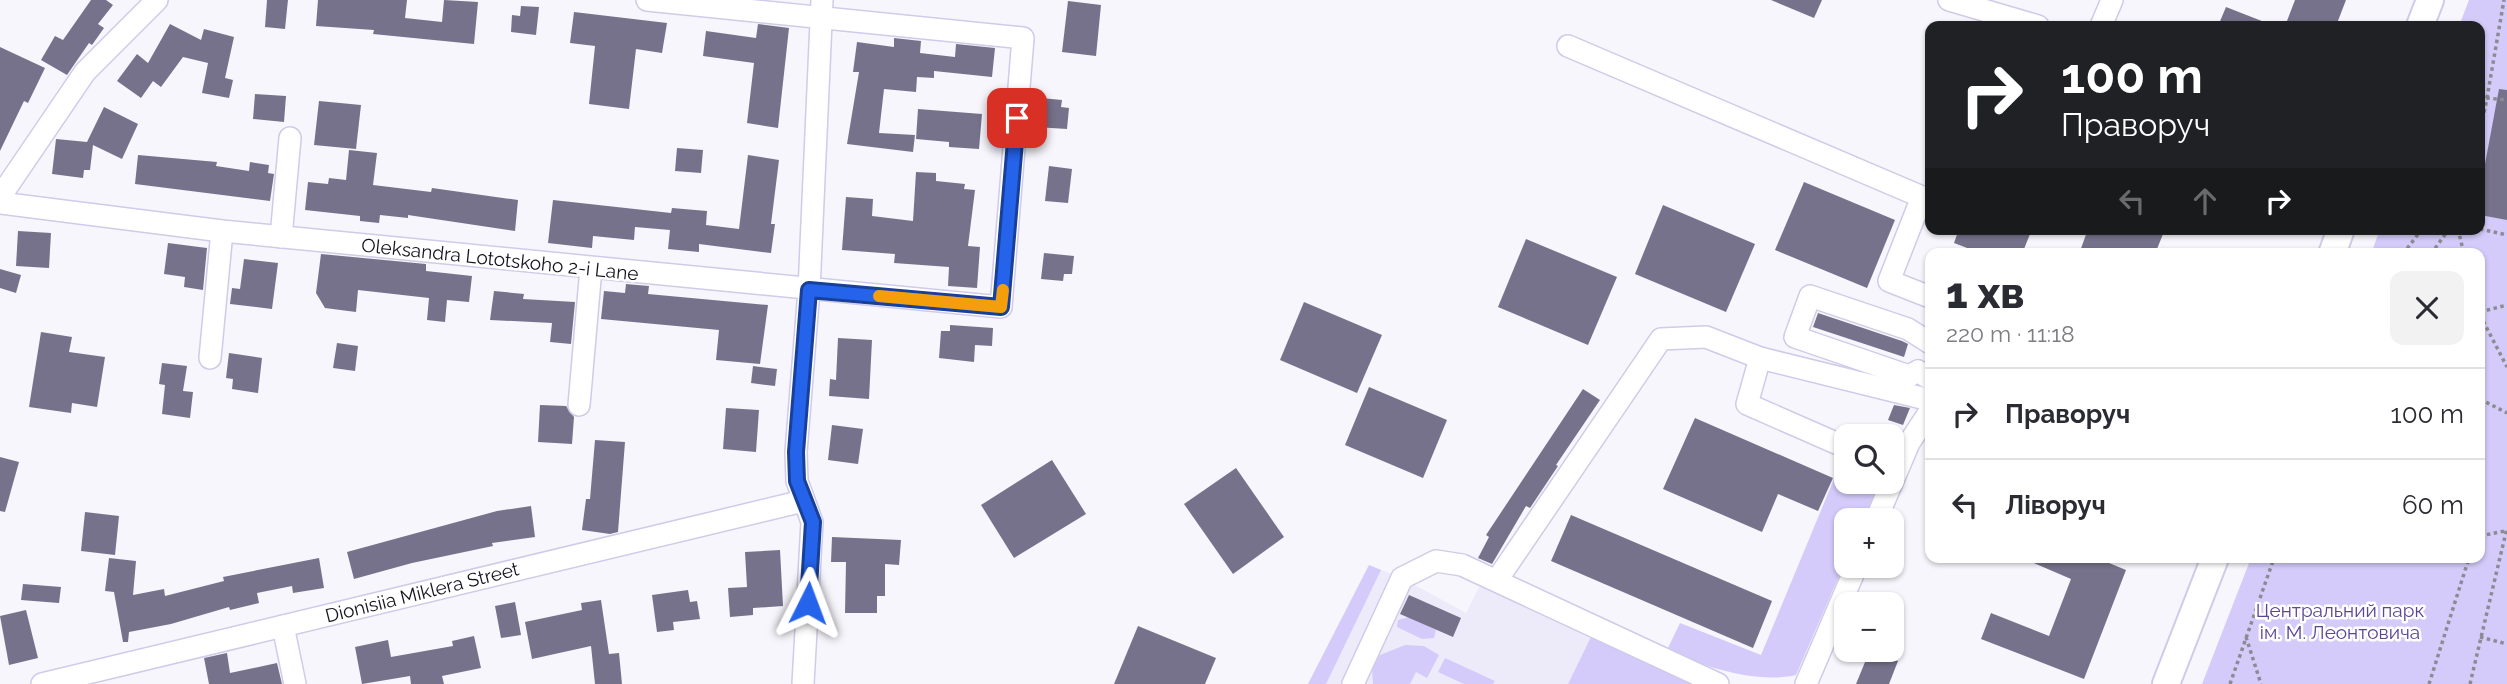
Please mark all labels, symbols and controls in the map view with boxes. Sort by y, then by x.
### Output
text: 100 m [2061,47,2203,104]
icon: right [1946,49,2037,140]
pin [987,88,1047,148]
icon: arrive [998,99,1036,137]
text: Праворуч [2061,106,2210,143]
icon: left [2113,182,2151,220]
icon: ahead [2186,182,2224,220]
icon: right [2259,182,2297,220]
street label: Oleksandra Lototskoho 2-i Lane [360,234,640,284]
text: 1 хв [1946,269,2025,318]
button: close [2390,271,2464,345]
text: 220 m · 11:18 [1946,320,2075,347]
icon: right [1946,395,1984,433]
text: Праворуч [2005,399,2130,429]
text: 100 m [2391,399,2464,429]
map controls [1834,424,1904,662]
button: search [1834,424,1904,494]
icon: left [1946,486,1984,524]
text: Ліворуч [2005,490,2106,520]
text: 60 m [2402,490,2464,520]
button: + [1834,508,1904,578]
street label: Dionisiia Miklera Street [323,557,522,627]
position arrow [771,566,845,640]
button: − [1834,592,1904,662]
park label: Центральний парк ім. М. Леонтовича [2256,599,2424,643]

